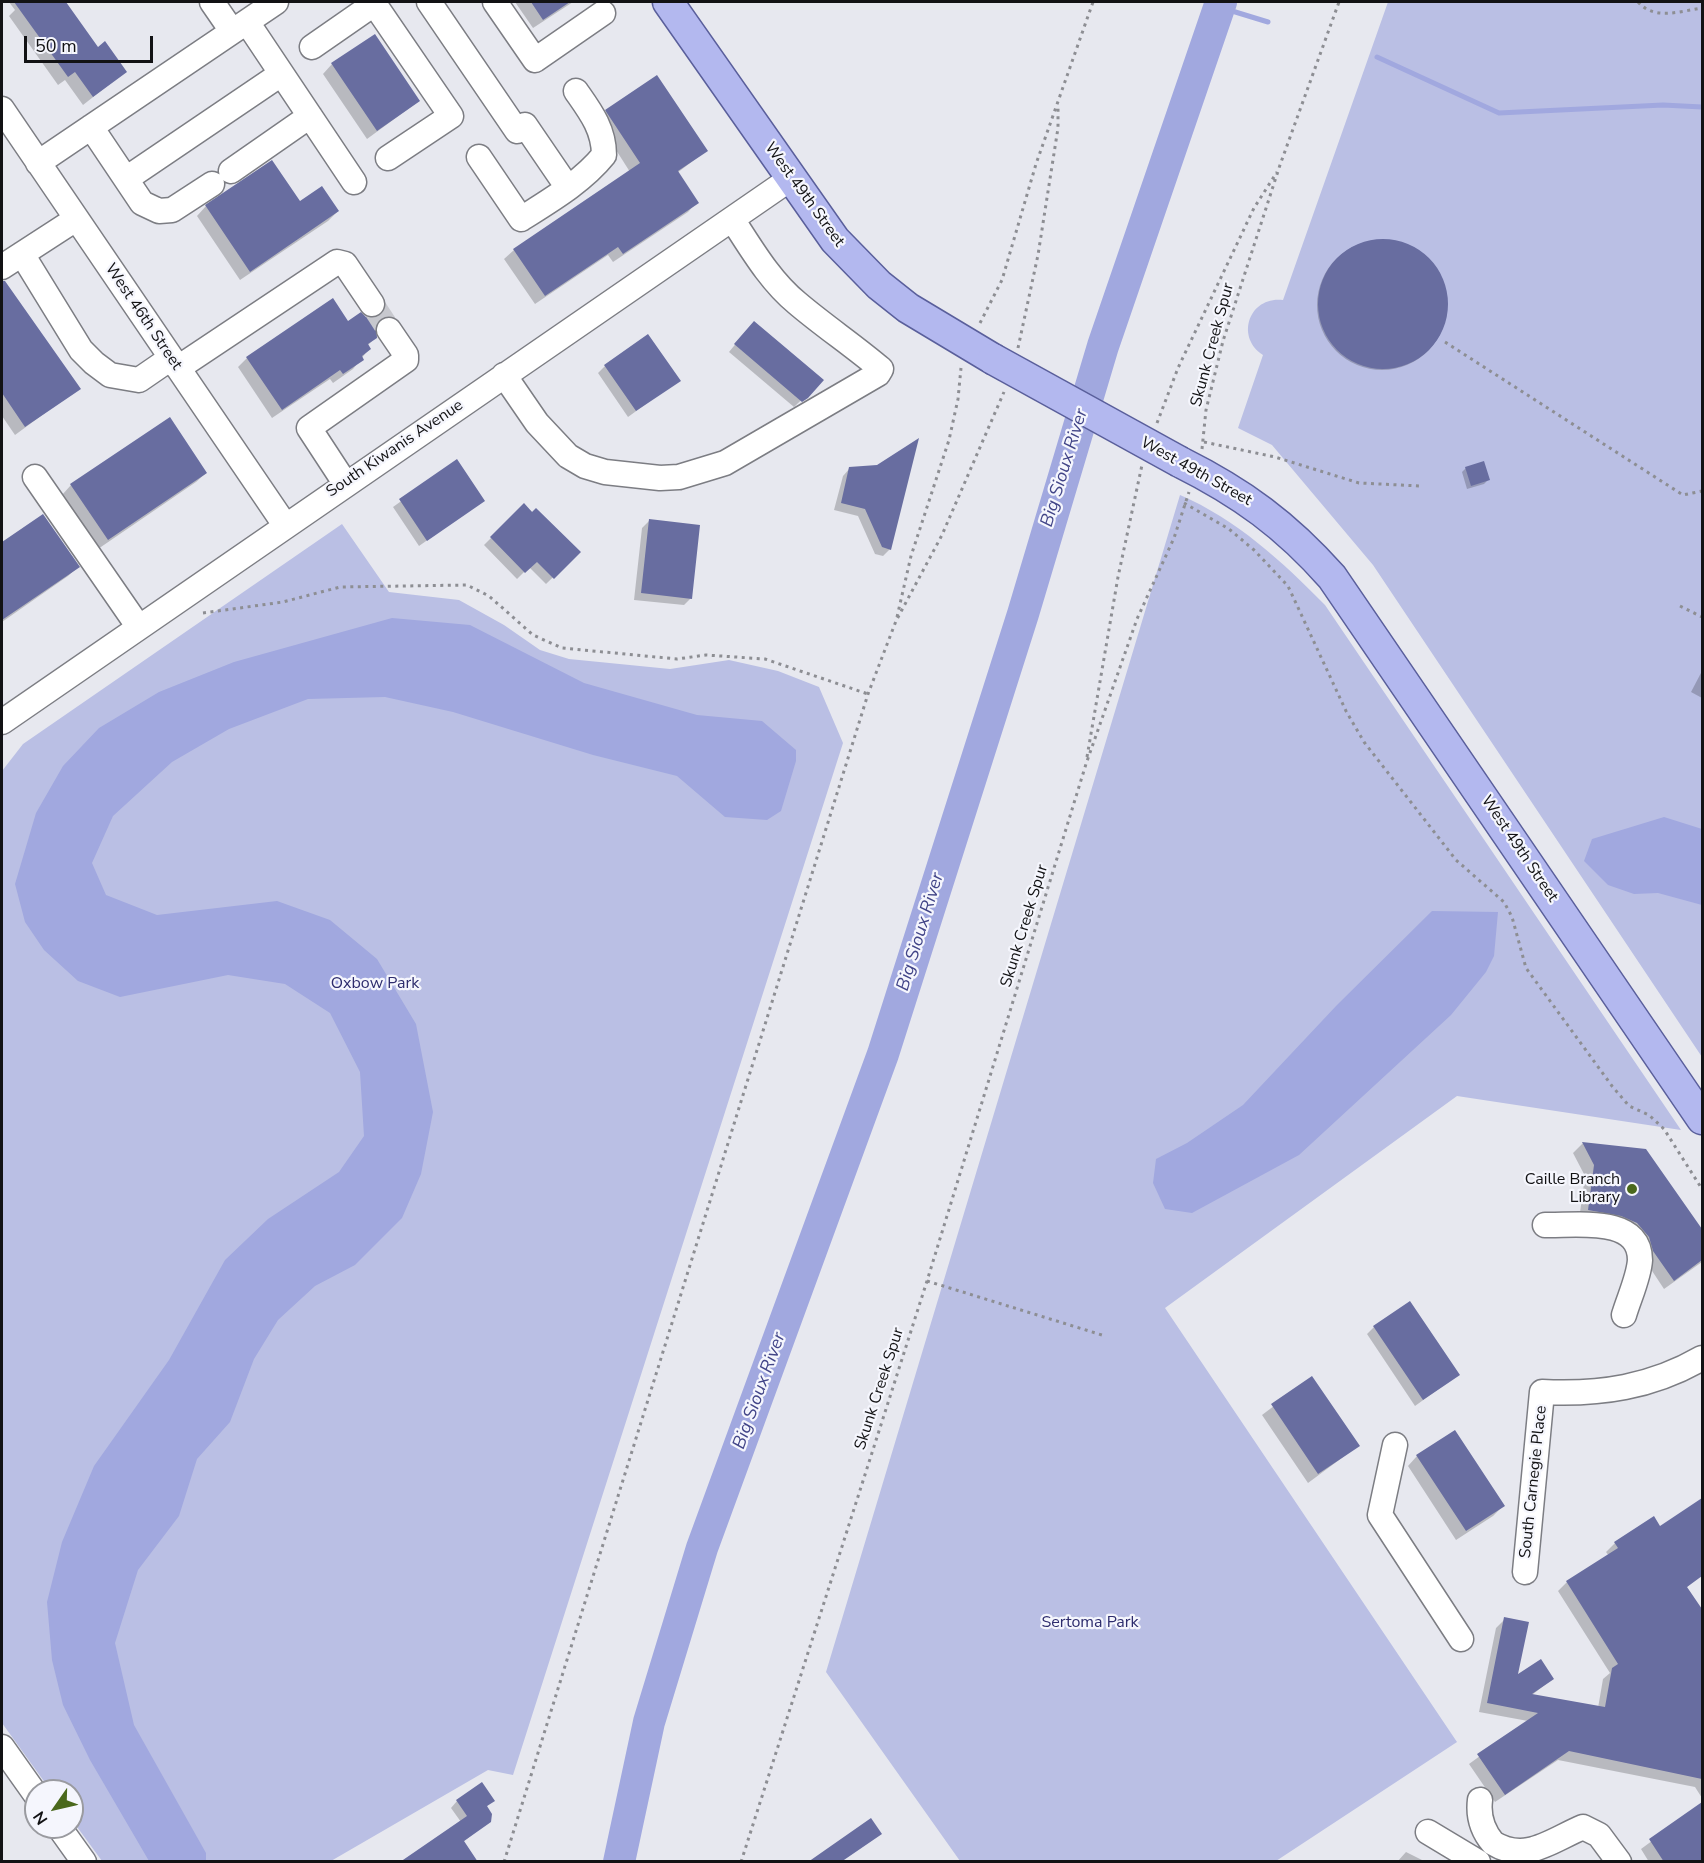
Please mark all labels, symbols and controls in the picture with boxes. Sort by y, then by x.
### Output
scale bar [27,24,156,62]
text: 50 m [35,34,77,58]
street label: West 49th Street [760,139,848,251]
street label: West 46th Street [100,260,186,374]
street label: Skunk Creek Spur [1187,281,1239,409]
street label: South Kiwanis Avenue [323,396,467,502]
water label: Big Sioux River [1037,406,1093,530]
street label: West 49th Street [1137,434,1255,510]
street label: West 49th Street [1476,792,1562,906]
street label: Skunk Creek Spur [997,862,1053,990]
water label: Big Sioux River [893,870,949,994]
park label: Oxbow Park [331,974,419,994]
place label: Caille Branch Library [1525,1170,1620,1208]
marker: Caille Branch Library [1625,1182,1639,1196]
street label: Skunk Creek Spur [851,1325,909,1453]
water label: Big Sioux River [729,1330,791,1452]
street label: South Carnegie Place [1516,1405,1552,1559]
park label: Sertoma Park [1041,1613,1139,1633]
north arrow [24,1779,84,1839]
text: N [28,1807,53,1829]

